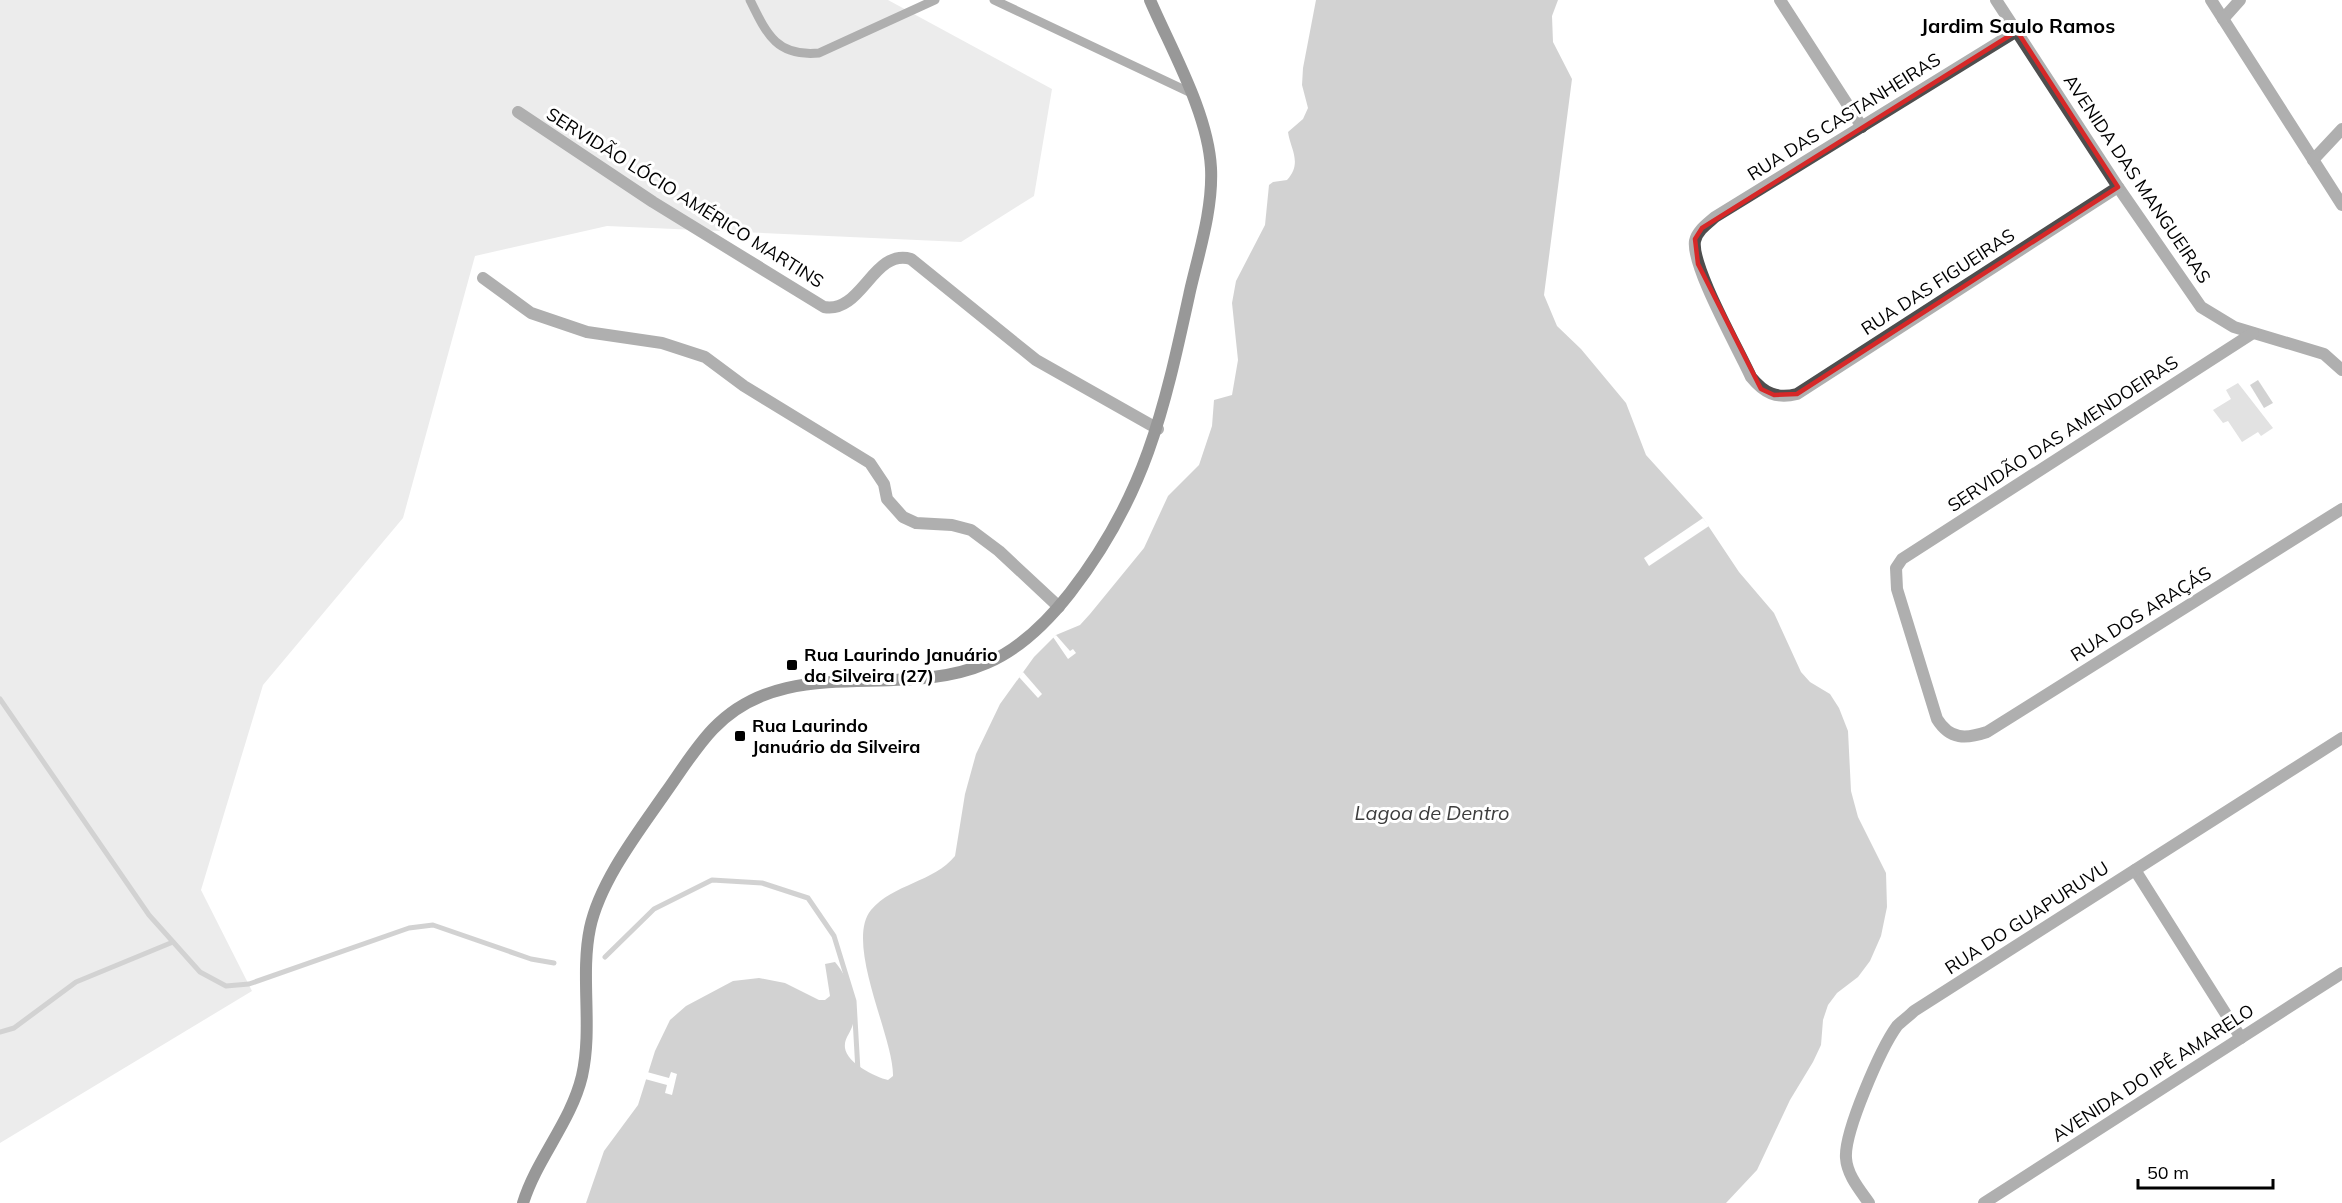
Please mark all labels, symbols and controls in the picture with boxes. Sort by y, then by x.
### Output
district label: Jardim Saulo Ramos [1921,13,2115,38]
street label: RUA DAS CASTANHEIRAS [1743,48,1945,186]
street label: AVENIDA DAS MANGUEIRAS [2059,70,2216,288]
street label: SERVIDÃO LÓCIO AMÉRICO MARTINS [542,102,828,293]
street label: RUA DAS FIGUEIRAS [1857,223,2019,340]
street label: SERVIDÃO DAS AMENDOEIRAS [1943,350,2182,517]
street label: RUA DOS ARAÇÁS [2066,561,2215,666]
place label: Rua Laurindo Januário da Silveira (27) [804,643,998,687]
marker: Rua Laurindo Januário da Silveira (27) [785,658,799,672]
place label: Rua Laurindo Januário da Silveira [752,714,920,758]
marker: Rua Laurindo Januário da Silveira [733,729,747,743]
water label: Lagoa de Dentro [1355,800,1509,825]
street label: RUA DO GUAPURUVU [1940,856,2113,979]
street label: AVENIDA DO IPÊ AMARELO [2047,999,2258,1147]
scale bar [2138,1152,2273,1190]
text: 50 m [2147,1161,2189,1184]

